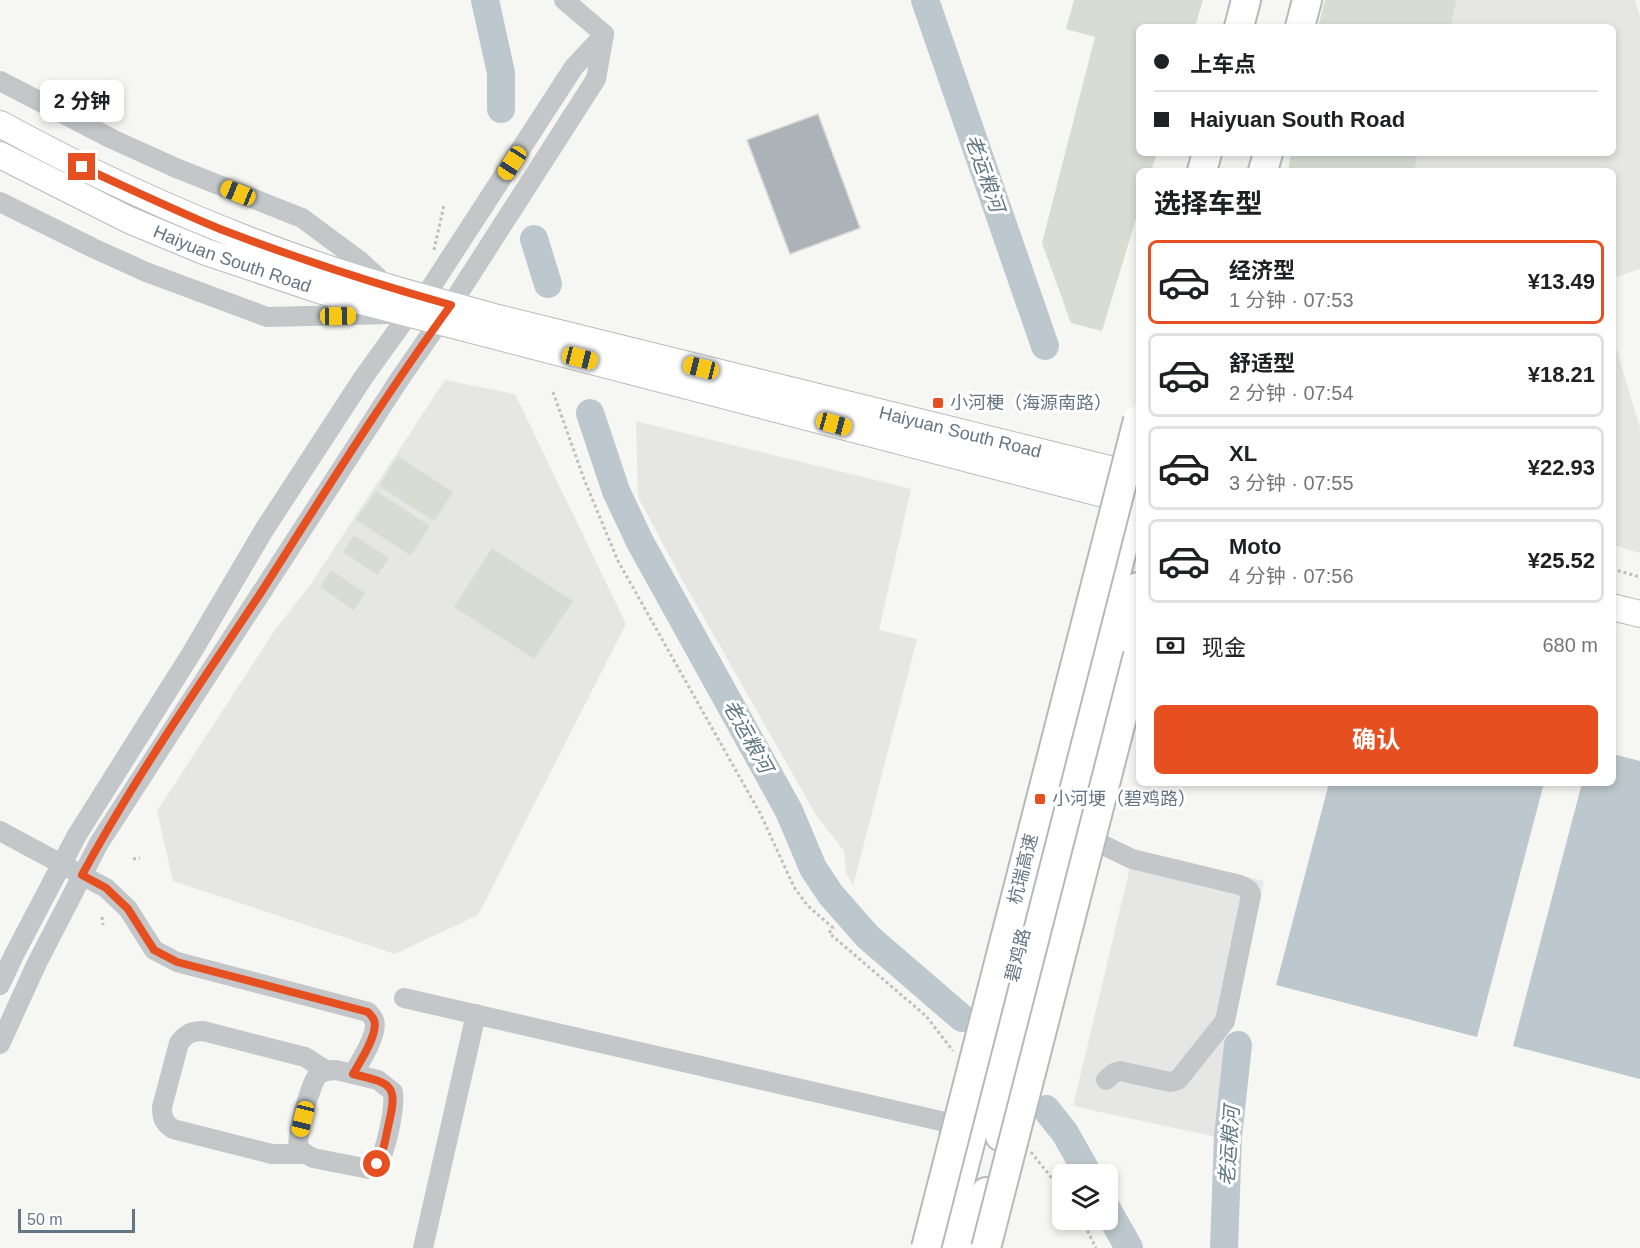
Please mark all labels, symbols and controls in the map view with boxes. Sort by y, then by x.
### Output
text: 上车点 [1190,52,1256,77]
callout: 2 分钟 [40,80,124,122]
text: 2 分钟 [54,90,110,112]
text: Haiyuan South Road [1190,107,1405,132]
water label: 老运粮河 [962,132,1010,218]
car [495,143,529,183]
route end [68,153,95,180]
car [218,178,258,208]
text: 选择车型 [1154,189,1262,219]
street label: Haiyuan South Road [151,221,314,297]
icon: car [1157,255,1211,309]
text: 经济型 [1229,258,1295,283]
text: ¥13.49 [1528,269,1595,294]
text: 1 分钟 · 07:53 [1229,289,1354,311]
car [320,307,356,325]
car [560,345,600,371]
icon: car [1157,348,1211,402]
text: 舒适型 [1229,351,1295,376]
car [681,355,721,381]
text: ¥18.21 [1528,362,1595,387]
text: 2 分钟 · 07:54 [1229,382,1354,404]
place label: 小河梗（海源南路） [950,393,1112,413]
marker: 小河梗（海源南路） [931,396,945,410]
street label: Haiyuan South Road [877,402,1043,462]
car [814,411,854,437]
icon: car [1157,441,1211,495]
text: XL [1229,441,1257,466]
text: ¥22.93 [1528,455,1595,480]
text: 3 分钟 · 07:55 [1229,472,1354,494]
icon: car [1157,534,1211,588]
text: Moto [1229,534,1282,559]
text: ¥25.52 [1528,548,1595,573]
text: 4 分钟 · 07:56 [1229,565,1354,587]
icon: cash [1154,629,1187,662]
text: 680 m [1542,634,1598,656]
text: 现金 [1202,635,1246,660]
water label: 老运粮河 [719,696,779,780]
button: 确认 [1154,705,1598,774]
place label: 小河埂（碧鸡路） [1052,789,1196,809]
marker: 小河埂（碧鸡路） [1033,792,1047,806]
street label: 杭瑞高速 [1005,832,1041,906]
street label: 碧鸡路 [1002,926,1034,984]
car [290,1099,316,1139]
water label: 老运粮河 [1215,1101,1243,1187]
route start [363,1150,390,1177]
map controls [1052,1164,1118,1230]
button: layers [1052,1164,1118,1230]
scale bar [18,1206,135,1234]
text: 50 m [27,1211,63,1228]

